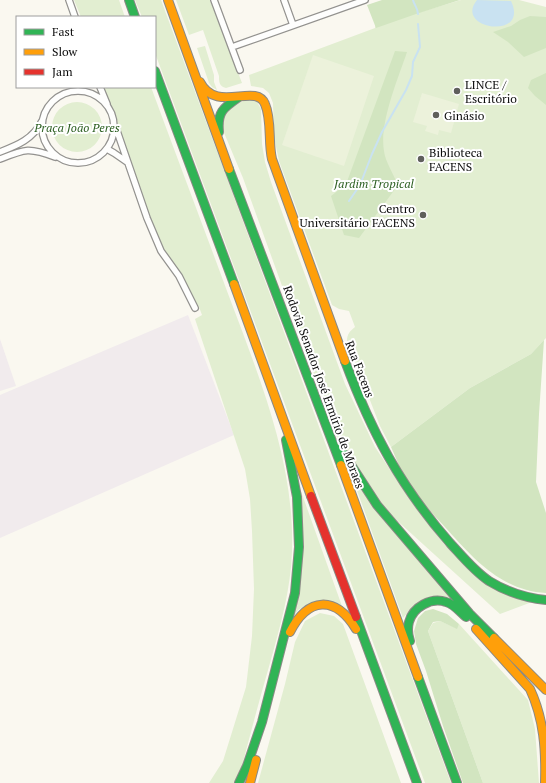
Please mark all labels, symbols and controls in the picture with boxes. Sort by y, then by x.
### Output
legend [16,16,156,88]
text: Fast [52,24,75,39]
text: Slow [52,44,78,59]
text: Jam [52,64,73,79]
place label: LINCE / Escritório [465,77,517,106]
marker: LINCE / Escritório [452,86,462,96]
place label: Ginásio [444,108,485,123]
marker: Ginásio [431,110,441,120]
park label: Praça João Peres [33,120,120,136]
place label: Biblioteca FACENS [429,145,482,174]
marker: Biblioteca FACENS [416,154,426,164]
park label: Jardim Tropical [333,176,415,191]
place label: Centro Universitário FACENS [299,201,415,230]
marker: Centro Universitário FACENS [418,210,428,220]
street label: Rodovia Senador José Ermírio de Moraes [280,283,368,491]
street label: Rua Facens [342,338,378,400]

